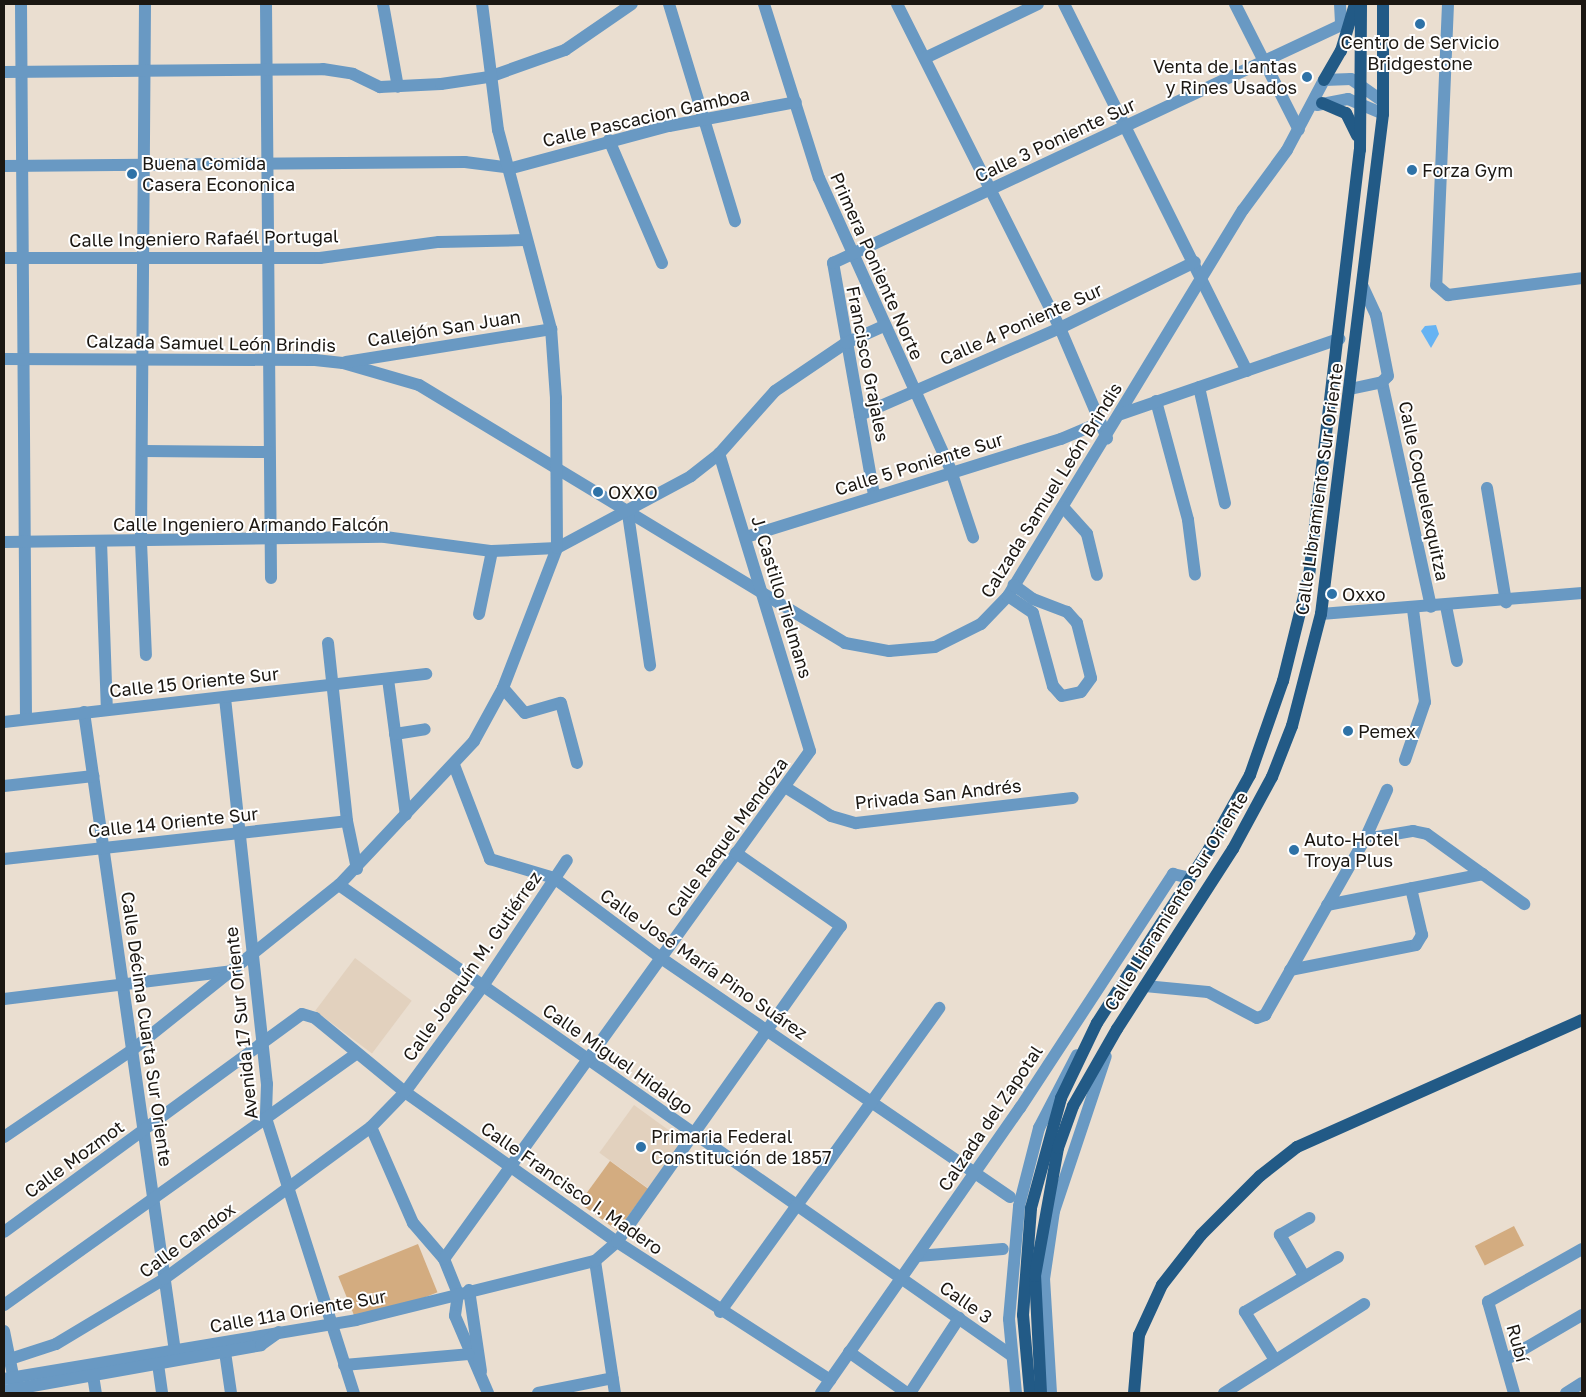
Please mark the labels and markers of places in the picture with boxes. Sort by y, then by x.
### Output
marker: Centro de Servicio Bridgestone [1414,18,1426,30]
place label: Centro de Servicio Bridgestone [1341,32,1499,74]
place label: Venta de Llantas y Rines Usados [1153,56,1297,98]
marker: Venta de Llantas y Rines Usados [1301,71,1313,83]
place label: Buena Comida Casera Econonica [142,153,295,195]
place label: Forza Gym [1422,159,1513,181]
marker: Forza Gym [1406,164,1418,176]
marker: Buena Comida Casera Econonica [126,168,138,180]
place label: OXXO [608,481,658,503]
marker: OXXO [592,486,604,498]
place label: Oxxo [1342,583,1386,605]
marker: Oxxo [1326,588,1338,600]
place label: Pemex [1358,720,1416,742]
marker: Pemex [1342,725,1354,737]
place label: Auto-Hotel Troya Plus [1304,829,1399,872]
marker: Auto-Hotel Troya Plus [1288,844,1300,856]
place label: Primaria Federal Constitución de 1857 [651,1126,831,1168]
marker: Primaria Federal Constitución de 1857 [635,1141,647,1153]

